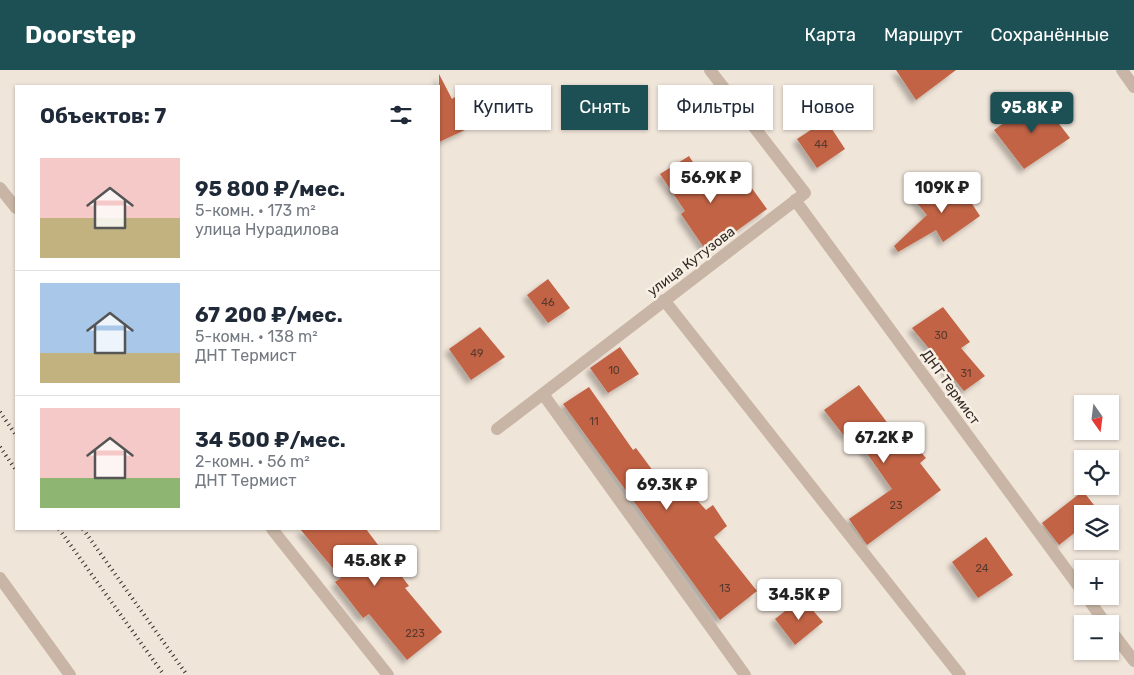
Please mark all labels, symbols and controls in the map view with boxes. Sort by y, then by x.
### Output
text: Doorstep [25,21,136,49]
text: Карта [805,24,856,46]
text: Маршрут [884,24,963,46]
text: Сохранённые [991,24,1109,46]
chip: Купить [455,85,551,130]
chip: Снять [561,85,648,130]
chip: Фильтры [658,85,773,130]
chip: Новое [783,85,873,130]
pin: 95.8K ₽ [986,92,1078,134]
text: 95.8K ₽ [1001,98,1063,117]
icon: filters [387,101,415,129]
text: Объектов: 7 [40,103,166,128]
house number: 44 [814,138,828,151]
pin: 56.9K ₽ [665,162,757,204]
text: 56.9K ₽ [681,168,741,187]
pin: 109K ₽ [901,172,983,214]
text: 95 800 ₽/мес. [195,176,345,201]
icon: home [80,178,140,238]
text: 109K ₽ [915,178,969,197]
text: 5-комн. · 173 m² [195,201,316,220]
text: улица Нурадилова [195,220,339,239]
street label: улица Кутузова [644,223,738,300]
house number: 46 [541,296,555,309]
text: 67 200 ₽/мес. [195,302,343,327]
icon: home [80,303,140,363]
text: 5-комн. · 138 m² [195,327,318,346]
house number: 30 [934,329,948,342]
text: ДНТ Термист [195,346,296,365]
street label: ДНТ Термист [918,346,984,428]
house number: 49 [470,347,484,360]
house number: 10 [608,364,620,377]
house number: 31 [960,367,972,380]
north arrow [1074,395,1119,440]
map controls [1074,395,1119,660]
house number: 11 [589,415,599,428]
pin: 67.2K ₽ [838,422,930,464]
text: 34 500 ₽/мес. [195,427,346,452]
icon: home [80,428,140,488]
text: 67.2K ₽ [855,428,913,447]
button: locate [1074,450,1119,495]
text: 2-комн. · 56 m² [195,452,310,471]
pin: 69.3K ₽ [621,468,713,511]
text: ДНТ Термист [195,471,296,490]
text: 69.3K ₽ [637,475,697,494]
house number: 23 [889,499,903,512]
button: layers [1074,505,1119,550]
pin: 45.8K ₽ [329,544,421,587]
text: 45.8K ₽ [344,551,406,570]
button: + [1074,560,1119,605]
house number: 24 [975,562,989,575]
pin: 34.5K ₽ [753,578,845,621]
house number: 13 [719,582,731,595]
text: 34.5K ₽ [768,585,830,604]
button: − [1074,615,1119,660]
house number: 223 [405,627,425,640]

